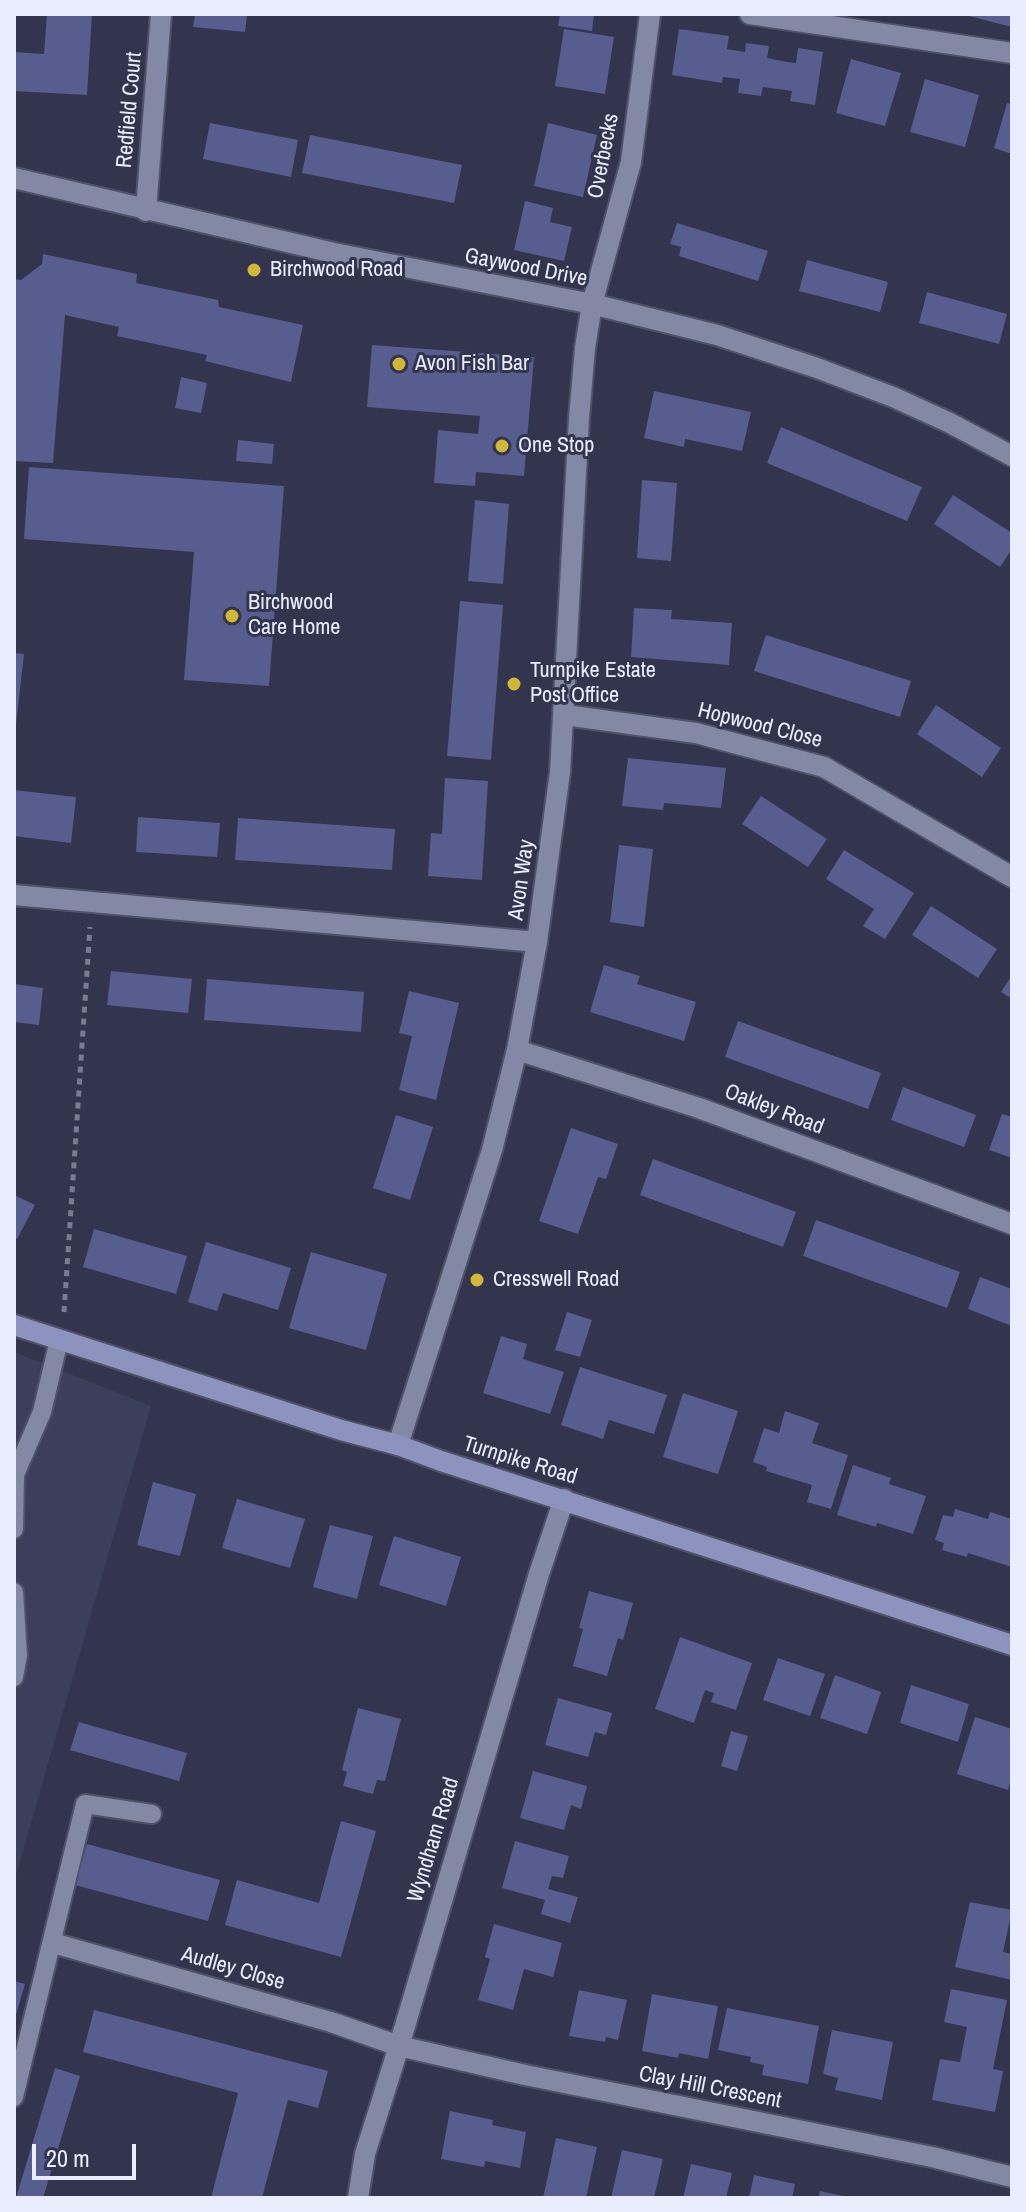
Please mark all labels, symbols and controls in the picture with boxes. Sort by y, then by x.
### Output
street label: Redfield Court [112,51,148,169]
street label: Overbecks [583,111,625,201]
street label: Gaywood Drive [462,243,590,293]
place label: Birchwood Road [270,257,403,283]
marker: Birchwood Road [245,261,263,279]
place label: Avon Fish Bar [415,351,529,377]
marker: Avon Fish Bar [390,355,408,373]
place label: One Stop [518,433,594,459]
marker: One Stop [493,437,511,455]
place label: Birchwood Care Home [248,590,340,642]
marker: Birchwood Care Home [223,607,241,625]
place label: Turnpike Estate Post Office [530,658,656,710]
marker: Turnpike Estate Post Office [505,675,523,693]
street label: Hopwood Close [695,698,825,754]
street label: Avon Way [503,838,541,922]
street label: Oakley Road [721,1079,827,1141]
place label: Cresswell Road [493,1267,619,1293]
marker: Cresswell Road [468,1271,486,1289]
street label: Turnpike Road [460,1431,580,1491]
street label: Wyndham Road [402,1774,466,1906]
street label: Audley Close [178,1942,288,1996]
street label: Clay Hill Crescent [637,2061,783,2115]
scale bar [36,2128,140,2178]
text: 20 m [46,2142,90,2174]

